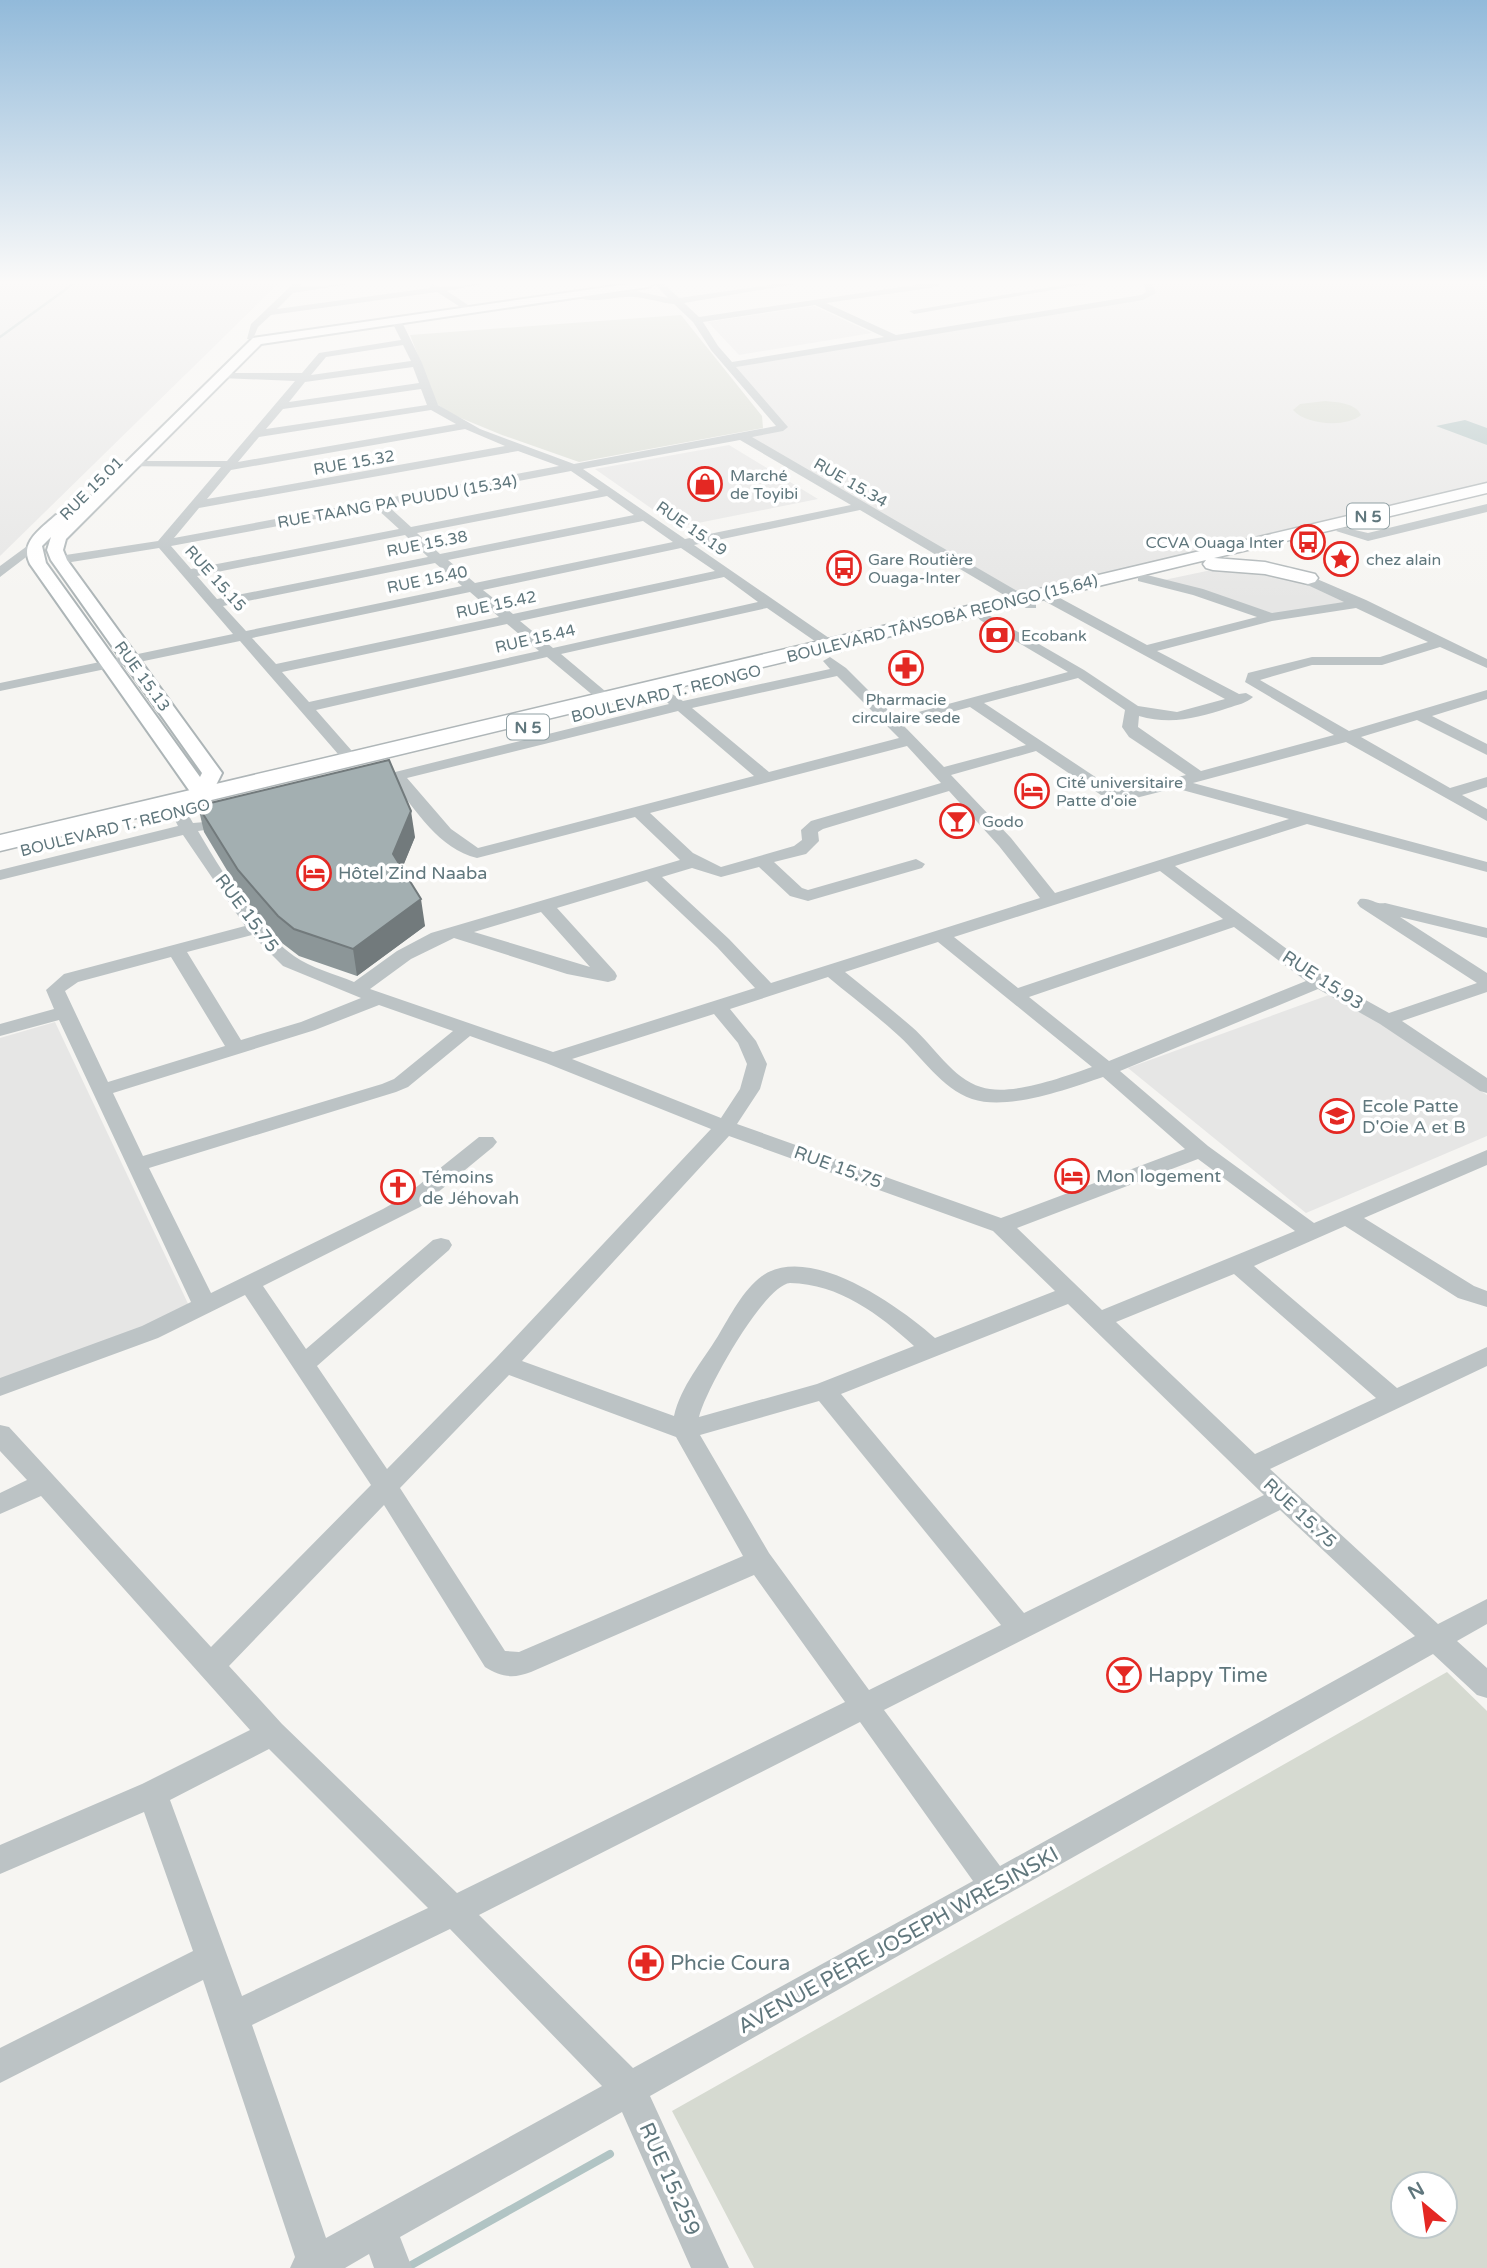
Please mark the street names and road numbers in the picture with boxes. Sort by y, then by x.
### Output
street label: RUE 15.32 [312,446,396,480]
street label: RUE 15.01 [56,453,128,525]
street label: RUE 15.34 [810,454,891,512]
street label: RUE TAANG PA PUUDU (15.34) [276,471,519,533]
street label: RUE 15.19 [652,497,731,561]
road number: N 5 [1347,503,1389,528]
street label: RUE 15.38 [385,526,469,562]
street label: RUE 15.15 [180,541,250,616]
street label: RUE 15.40 [385,562,469,598]
street label: BOULEVARD TÂNSOBA REONGO (15.64) [785,571,1100,667]
street label: RUE 15.42 [454,587,538,623]
street label: RUE 15.44 [493,620,577,658]
street label: RUE 15.13 [110,638,174,716]
street label: BOULEVARD T. REONGO [569,661,763,727]
road number: N 5 [507,714,549,740]
street label: BOULEVARD T. REONGO [18,795,212,861]
street label: RUE 15.75 [210,870,284,956]
street label: RUE 15.93 [1278,946,1368,1014]
street label: RUE 15.75 [791,1141,885,1193]
street label: RUE 15.75 [1259,1474,1341,1552]
street label: AVENUE PÈRE JOSEPH WRESINSKI [734,1842,1063,2039]
street label: RUE 15.259 [634,2119,706,2240]

